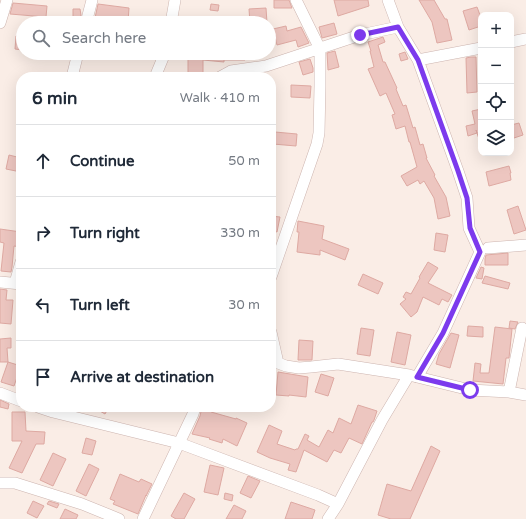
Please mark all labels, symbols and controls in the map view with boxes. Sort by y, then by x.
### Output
map controls [478,12,514,156]
button: + [478,12,514,48]
search box [16,16,276,60]
route end [351,26,369,44]
icon: search [30,27,52,49]
text: Search here [62,29,146,47]
button: − [478,48,514,84]
button: locate [478,84,514,120]
text: 6 min [32,88,77,109]
text: Walk · 410 m [180,90,260,106]
button: layers [478,120,514,156]
icon: ahead [32,150,54,172]
text: Continue [70,152,134,170]
text: 50 m [228,153,260,169]
icon: right [32,222,54,244]
text: Turn right [70,224,140,242]
text: 330 m [220,225,260,241]
icon: left [32,294,54,316]
text: Turn left [70,296,130,314]
text: 30 m [228,297,260,313]
icon: arrive [32,366,54,388]
text: Arrive at destination [70,368,214,386]
route start [461,381,479,399]

